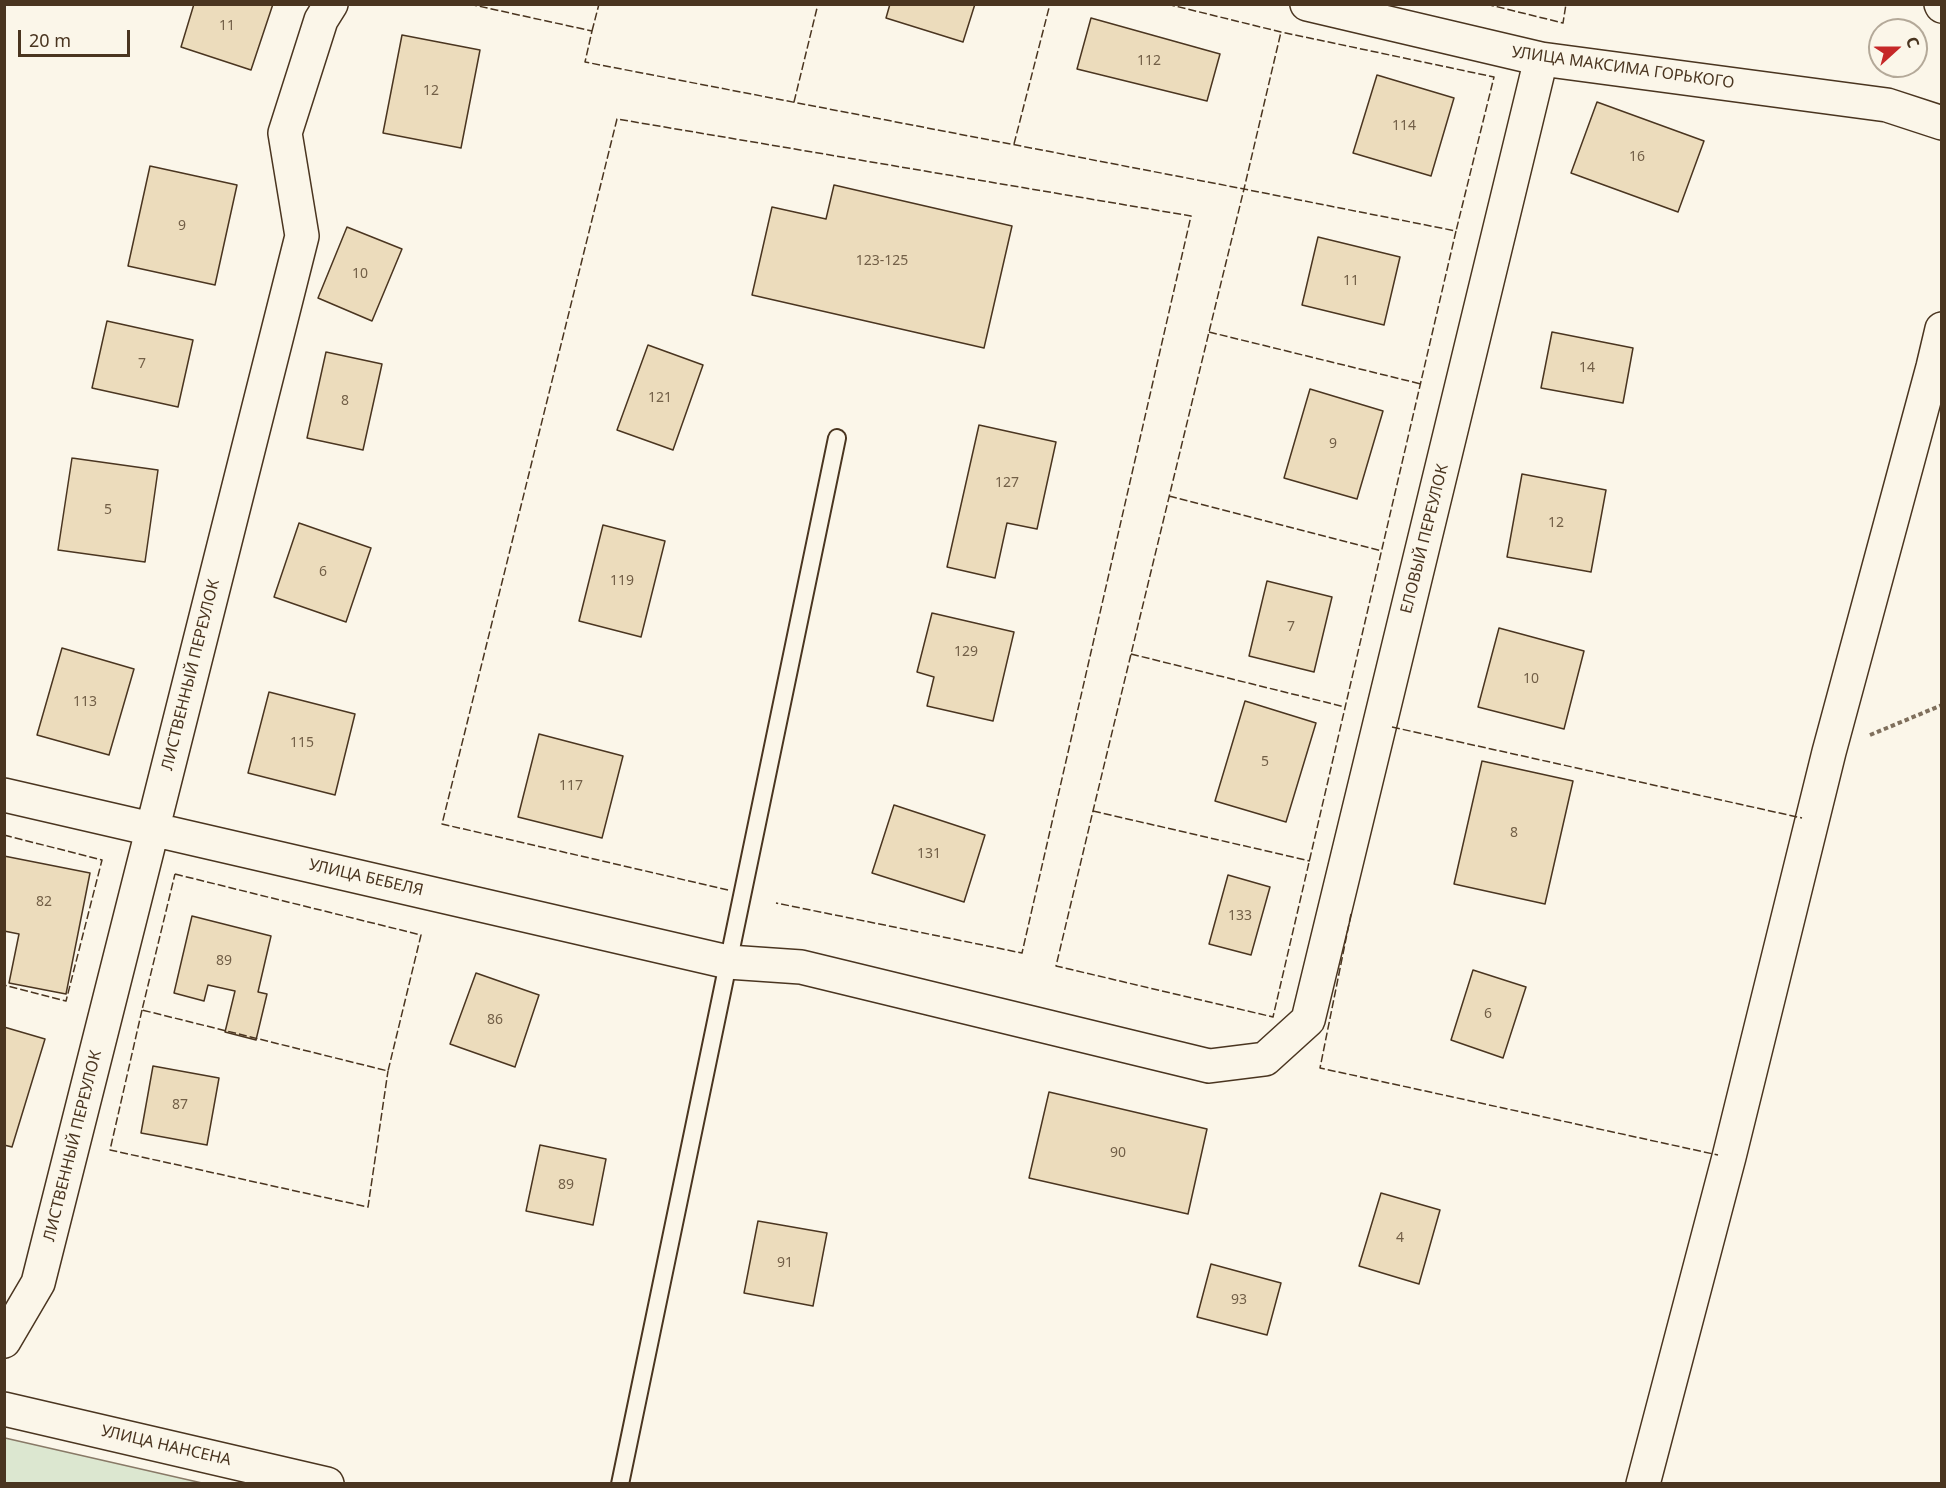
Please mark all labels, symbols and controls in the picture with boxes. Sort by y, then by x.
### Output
scale bar [21,18,134,56]
house number: 11 [219,18,235,34]
north arrow [1868,18,1928,78]
text: 20 m [29,28,71,52]
text: С [1901,33,1925,51]
street label: УЛИЦА МАКСИМА ГОРЬКОГО [1510,43,1736,93]
house number: 112 [1137,53,1161,69]
house number: 12 [423,83,439,99]
house number: 114 [1392,118,1416,134]
house number: 16 [1629,149,1645,165]
house number: 9 [178,218,186,234]
house number: 123-125 [856,253,908,269]
house number: 10 [352,266,368,282]
house number: 11 [1343,273,1359,289]
house number: 7 [138,356,146,372]
house number: 14 [1579,360,1595,376]
house number: 121 [648,390,672,406]
house number: 8 [341,393,349,409]
house number: 9 [1329,436,1337,452]
street label: ЕЛОВЫЙ ПЕРЕУЛОК [1397,462,1453,616]
house number: 127 [995,475,1019,491]
house number: 5 [104,502,112,518]
house number: 12 [1548,515,1564,531]
house number: 6 [319,564,327,580]
house number: 119 [610,573,634,589]
street label: ЛИСТВЕННЫЙ ПЕРЕУЛОК [158,577,224,773]
house number: 7 [1287,619,1295,635]
house number: 129 [954,644,978,660]
house number: 10 [1523,671,1539,687]
house number: 113 [73,694,97,710]
house number: 115 [290,735,314,751]
house number: 5 [1261,754,1269,770]
house number: 117 [559,778,583,794]
house number: 8 [1510,825,1518,841]
house number: 131 [917,846,941,862]
street label: УЛИЦА БЕБЕЛЯ [307,856,425,900]
house number: 82 [36,894,52,910]
house number: 133 [1228,908,1252,924]
house number: 89 [216,953,232,969]
house number: 6 [1484,1006,1492,1022]
house number: 86 [487,1012,503,1028]
street label: ЛИСТВЕННЫЙ ПЕРЕУЛОК [40,1048,106,1244]
house number: 87 [172,1097,188,1113]
house number: 90 [1110,1145,1126,1161]
house number: 89 [558,1177,574,1193]
house number: 4 [1396,1230,1404,1246]
house number: 91 [777,1255,793,1271]
house number: 93 [1231,1292,1247,1308]
street label: УЛИЦА НАНСЕНА [99,1422,233,1470]

